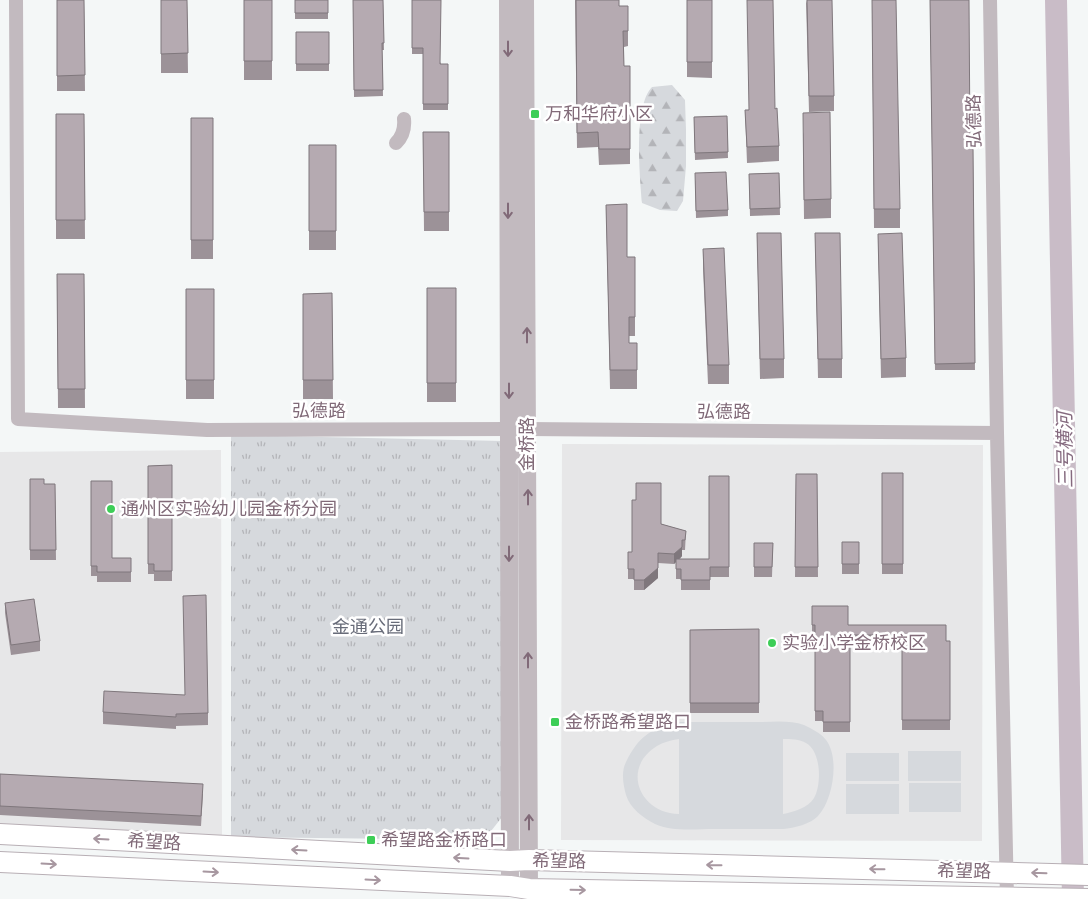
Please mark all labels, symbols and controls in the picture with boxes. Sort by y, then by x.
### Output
one-way arrow [503,40,513,56]
street label: 弘德路 [963,94,985,148]
place label: 万和华府小区 [545,103,653,125]
marker: 万和华府小区 [529,108,541,120]
one-way arrow [503,202,513,219]
one-way arrow [522,327,532,344]
one-way arrow [504,382,514,399]
street label: 弘德路 [292,400,346,422]
street label: 弘德路 [697,401,751,423]
water label: 三号横河 [1053,408,1077,488]
street label: 金桥路 [516,417,538,471]
one-way arrow [523,490,533,506]
place label: 通州区实验幼儿园金桥分园 [121,498,337,520]
marker: 通州区实验幼儿园金桥分园 [105,503,117,515]
one-way arrow [504,545,514,561]
park label: 金通公园 [332,616,404,638]
place label: 实验小学金桥校区 [782,632,926,654]
marker: 实验小学金桥校区 [766,637,778,649]
one-way arrow [523,652,533,668]
place label: 金桥路希望路口 [565,711,691,733]
marker: 金桥路希望路口 [549,716,561,728]
one-way arrow [524,815,534,831]
place label: 希望路金桥路口 [381,829,507,851]
street label: 希望路 [126,830,182,854]
marker: 希望路金桥路口 [365,834,377,846]
one-way arrow [94,835,110,844]
one-way arrow [291,845,307,854]
street label: 希望路 [532,850,586,872]
one-way arrow [453,854,469,863]
one-way arrow [40,859,56,869]
one-way arrow [707,860,723,870]
street label: 希望路 [937,860,991,882]
one-way arrow [869,864,886,874]
one-way arrow [203,867,219,876]
one-way arrow [1032,868,1048,878]
one-way arrow [365,875,381,884]
one-way arrow [569,885,585,894]

